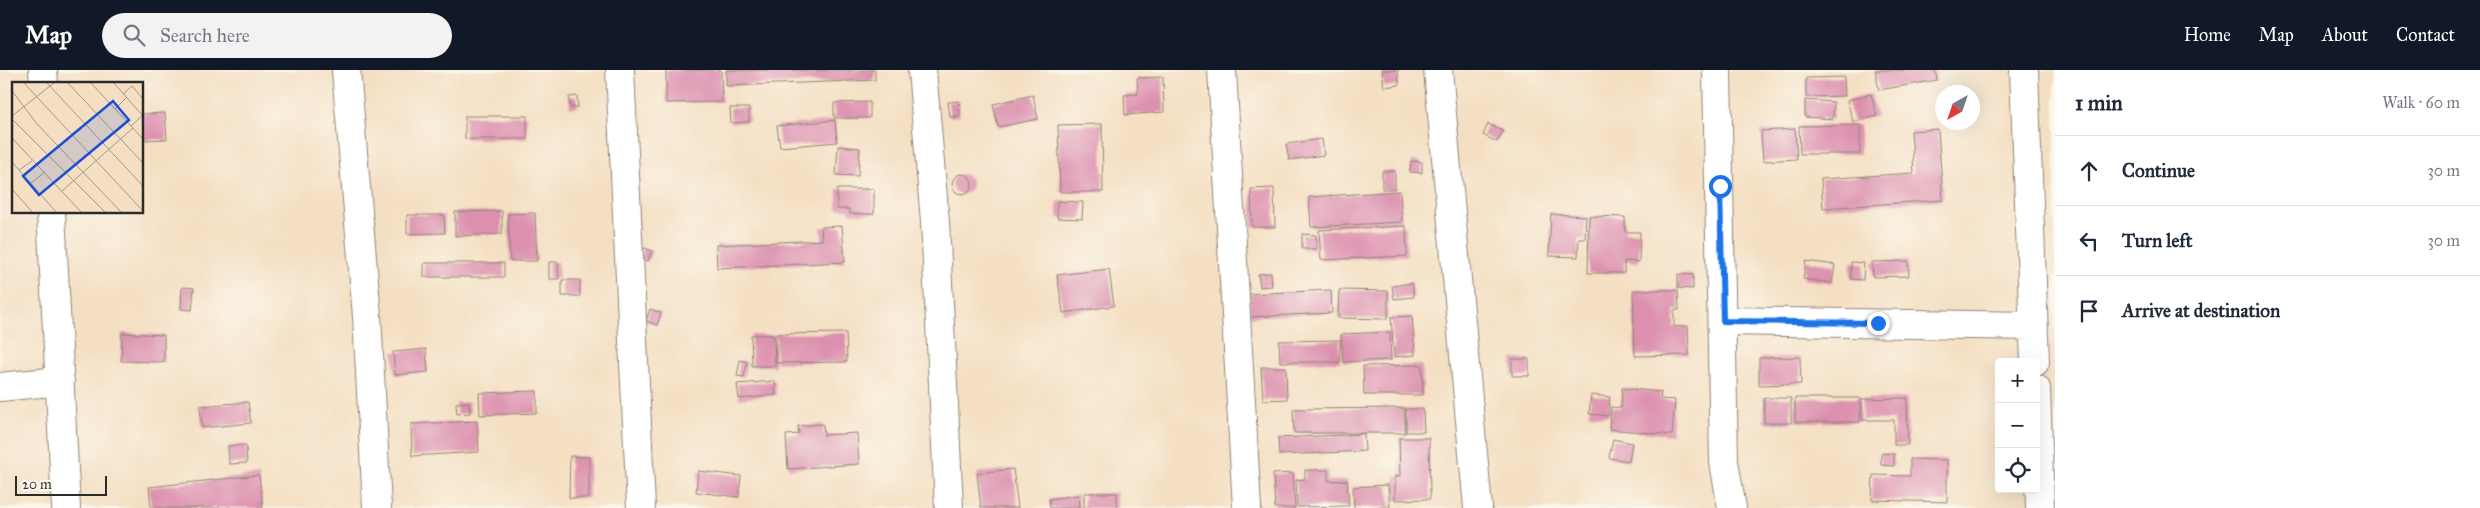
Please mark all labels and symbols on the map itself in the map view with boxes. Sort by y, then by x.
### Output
inset map [12,82,144,214]
north arrow [1935,85,1980,130]
route start [1709,175,1732,198]
route end [1867,312,1890,335]
scale bar [15,473,108,496]

